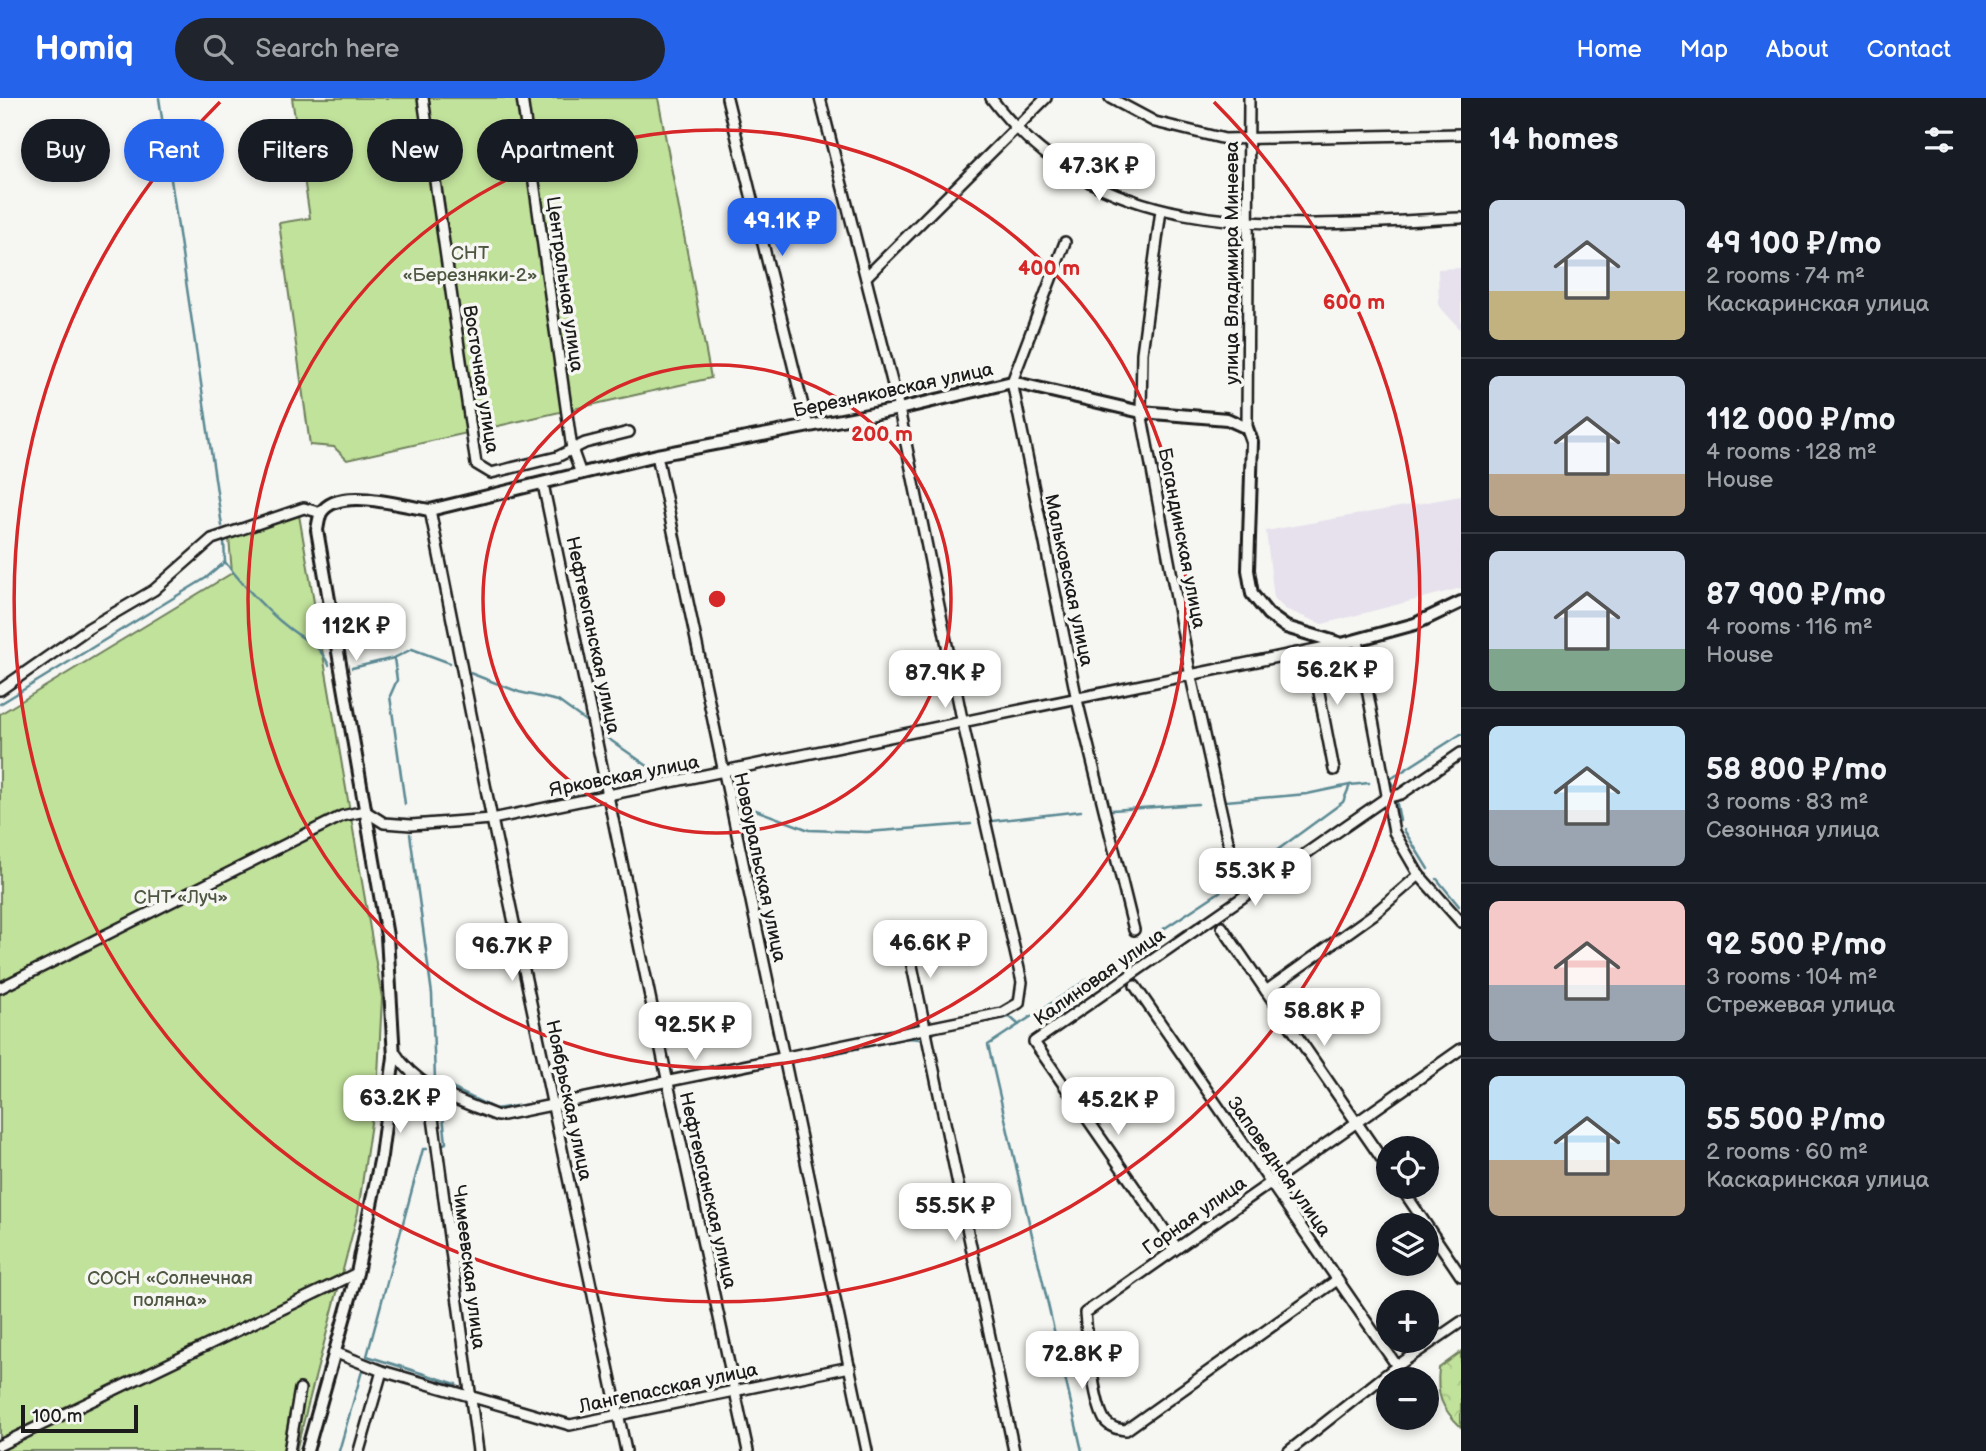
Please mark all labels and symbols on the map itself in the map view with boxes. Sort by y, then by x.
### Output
street label: улица Владимира Минеева [1221,141,1244,385]
pin: 47.3K ₽ [1034,144,1164,203]
street label: Центральная улица [541,195,588,374]
pin: 49.1K ₽ [717,198,847,258]
park label: СНТ «Березняки-2» [403,242,537,287]
text: 400 m [1018,256,1080,281]
text: 600 m [1323,290,1385,315]
street label: Восточная улица [457,303,504,455]
street label: Березняковская улица [791,358,995,423]
text: 200 m [851,422,913,447]
street label: Богандинская улица [1153,446,1210,631]
street label: Мальковская улица [1039,492,1098,669]
street label: Нефтеюганская улица [560,534,625,736]
centre of rings [705,587,729,611]
pin: 112K ₽ [299,603,413,663]
pin: 56.2K ₽ [1272,648,1402,707]
pin: 87.9K ₽ [880,650,1010,710]
street label: Ярковская улица [547,751,701,802]
street label: Новоуральская улица [728,770,791,964]
pin: 55.3K ₽ [1190,848,1320,908]
park label: СНТ «Луч» [134,886,228,909]
pin: 46.6K ₽ [865,920,995,980]
street label: Калиновая улица [1030,923,1170,1031]
pin: 96.7K ₽ [447,924,577,983]
pin: 58.8K ₽ [1259,988,1389,1048]
pin: 92.5K ₽ [630,1002,760,1062]
street label: Ноябрьская улица [540,1018,597,1183]
pin: 63.2K ₽ [335,1076,465,1135]
pin: 45.2K ₽ [1053,1077,1183,1137]
street label: Нефтеюганская улица [674,1090,741,1291]
street label: Заповедная улица [1222,1092,1336,1241]
street label: Горная улица [1139,1172,1251,1260]
street label: Чимеевская улица [447,1184,490,1351]
pin: 55.5K ₽ [890,1184,1020,1243]
park label: СОСН «Солнечная поляна» [87,1267,253,1312]
pin: 72.8K ₽ [1017,1332,1147,1391]
street label: Лангепасская улица [576,1358,760,1419]
scale bar [21,1402,138,1434]

